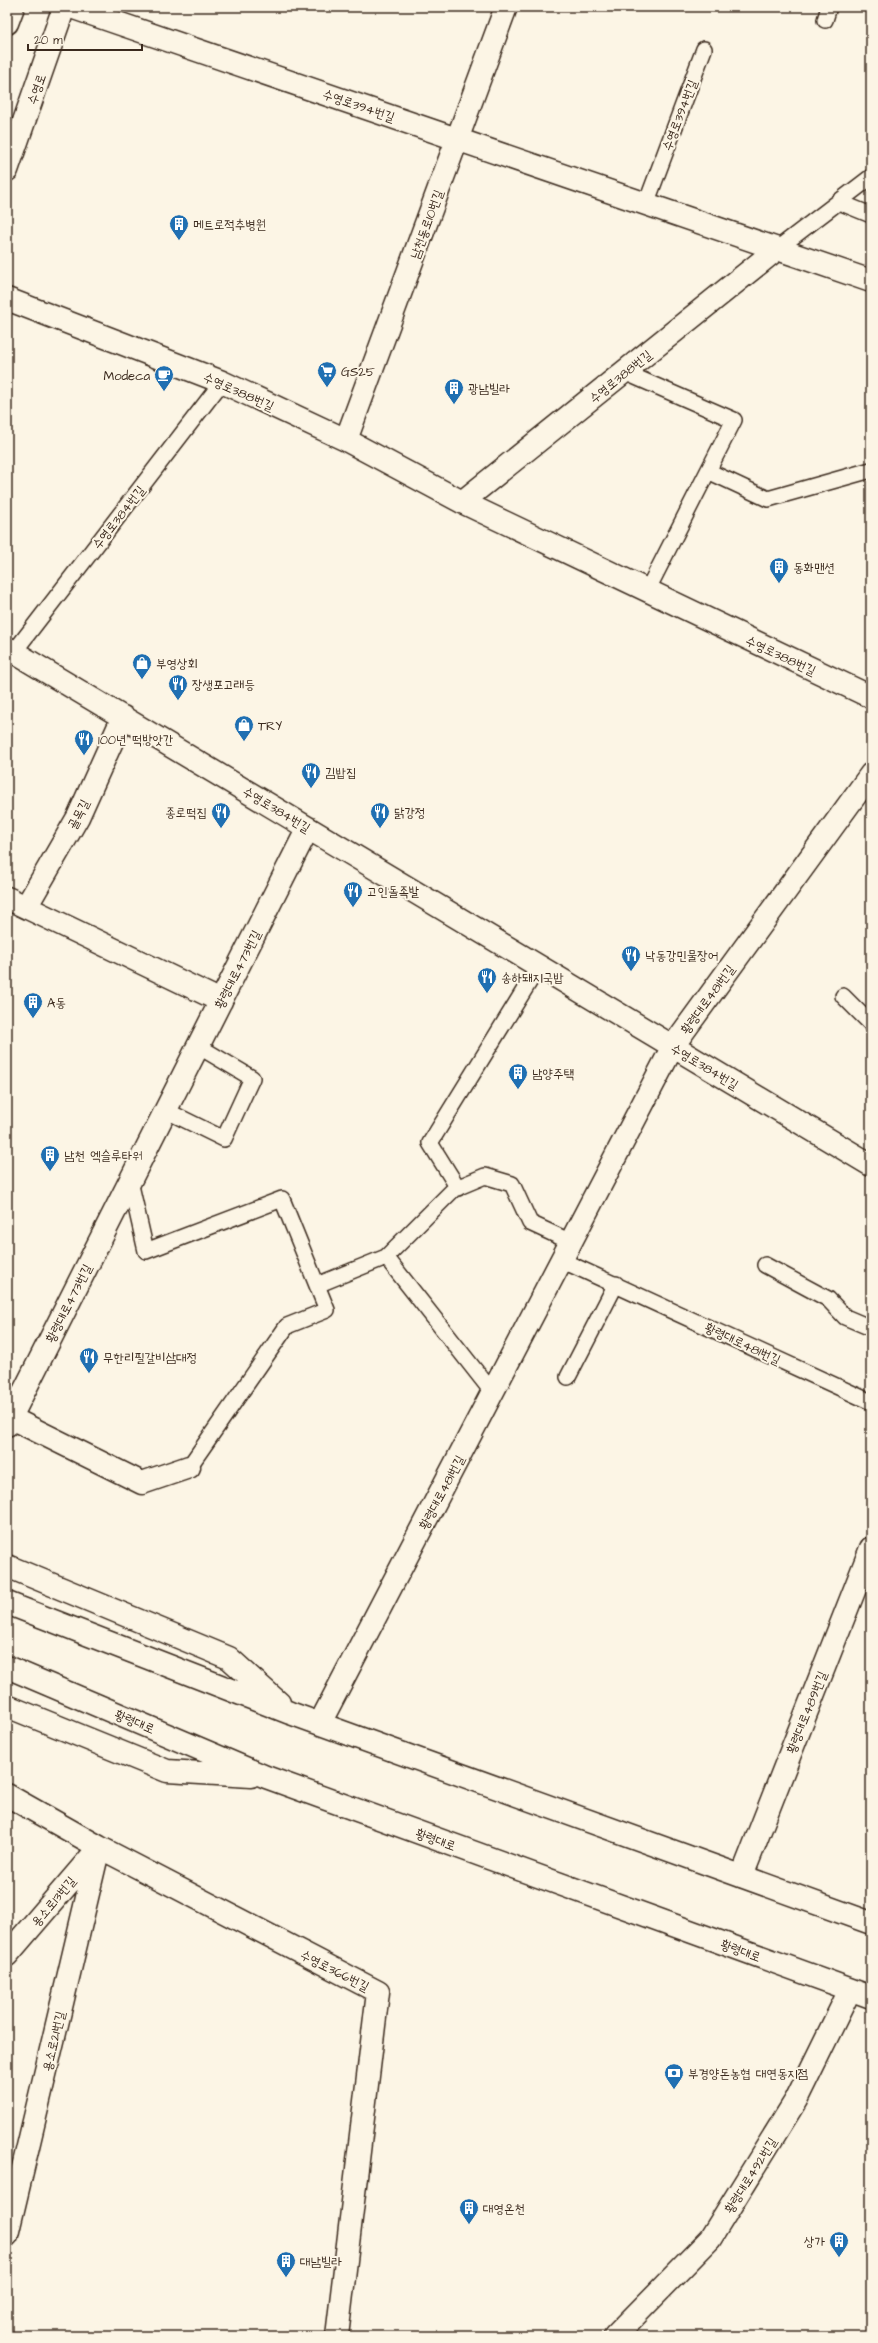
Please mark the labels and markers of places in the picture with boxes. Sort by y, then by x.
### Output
building icon: 메트로적추병원 [168,213,190,241]
place label: 메트로적추병원 [193,216,266,234]
supermarket icon: GS25 [316,360,338,388]
place label: GS25 [341,363,375,381]
cafe icon: Modeca [153,364,175,392]
place label: Modeca [103,367,150,385]
building icon: 광남빌라 [443,377,465,405]
place label: 광남빌라 [468,380,510,398]
building icon: 동화맨션 [768,556,790,584]
place label: 동화맨션 [793,559,835,577]
shop icon: 부영상회 [131,652,153,680]
place label: 부영상회 [156,655,198,673]
restaurant icon: 장생포고래등 [167,673,189,701]
place label: 장생포고래등 [192,676,255,694]
shop icon: TRY [233,714,255,742]
place label: TRY [258,717,282,735]
restaurant icon: 100년 떡방앗간 [73,728,95,756]
place label: 100년 떡방앗간 [98,731,174,749]
restaurant icon: 김밥집 [300,761,322,789]
place label: 김밥집 [325,764,356,782]
restaurant icon: 종로떡집 [210,801,232,829]
restaurant icon: 닭강정 [369,801,391,829]
place label: 종로떡집 [165,804,207,822]
place label: 닭강정 [394,804,425,822]
restaurant icon: 고인돌족발 [342,880,364,908]
place label: 고인돌족발 [367,883,419,901]
restaurant icon: 낙동강민물장어 [620,944,642,972]
place label: 낙동강민물장어 [645,947,718,965]
restaurant icon: 송하돼지국밥 [476,966,498,994]
place label: 송하돼지국밥 [501,969,564,987]
building icon: A동 [22,991,44,1019]
place label: A동 [47,994,66,1012]
building icon: 남양주택 [507,1062,529,1090]
place label: 남양주택 [532,1065,574,1083]
building icon: 남천 엑슬루타워 [39,1144,61,1172]
place label: 남천 엑슬루타워 [64,1147,142,1165]
restaurant icon: 무한리필갈비삼대정 [78,1346,100,1374]
place label: 무한리필갈비삼대정 [103,1349,197,1367]
bank icon: 부경양돈농협 대연동지점 [663,2062,685,2090]
place label: 부경양돈농협 대연동지점 [688,2065,808,2083]
building icon: 대영온천 [458,2197,480,2225]
place label: 대영온천 [483,2200,525,2218]
building icon: 상가 [828,2230,850,2258]
place label: 상가 [804,2233,826,2251]
building icon: 대남빌라 [275,2250,297,2278]
place label: 대남빌라 [300,2253,342,2271]

